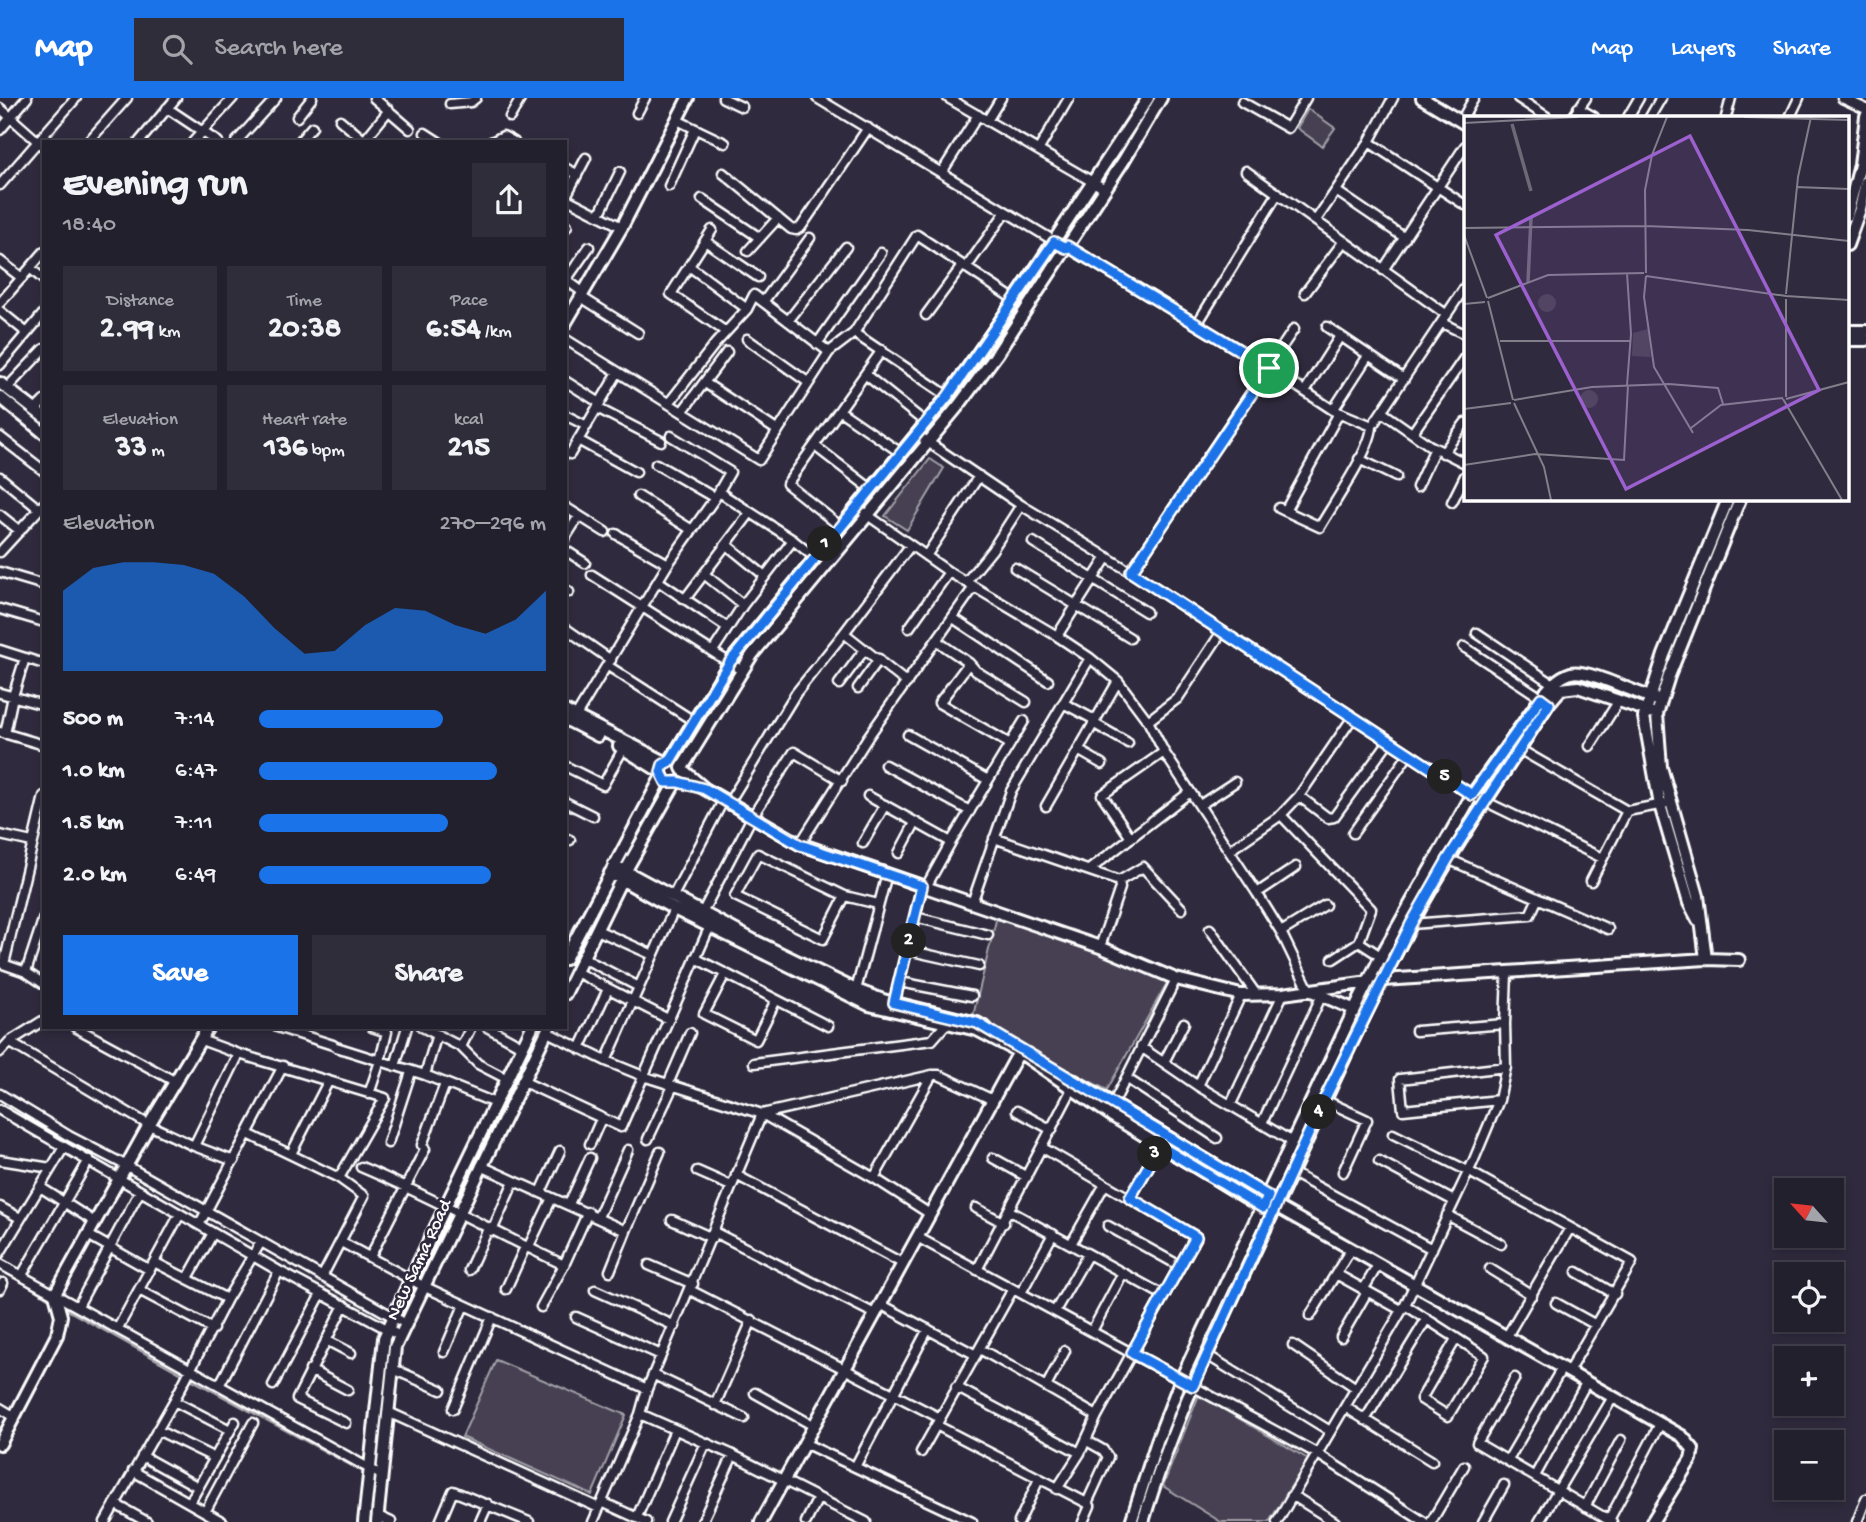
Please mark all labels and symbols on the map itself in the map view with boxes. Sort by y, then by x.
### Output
inset map [1464,116,1848,500]
pin [1239,338,1299,398]
pin: 1 [808,526,842,562]
pin: 5 [1428,760,1462,794]
pin: 2 [892,924,926,958]
pin: 4 [1302,1094,1336,1130]
pin: 3 [1138,1136,1172,1172]
north arrow [1774,1178,1844,1248]
street label: New Sama Road [382,1195,459,1325]

